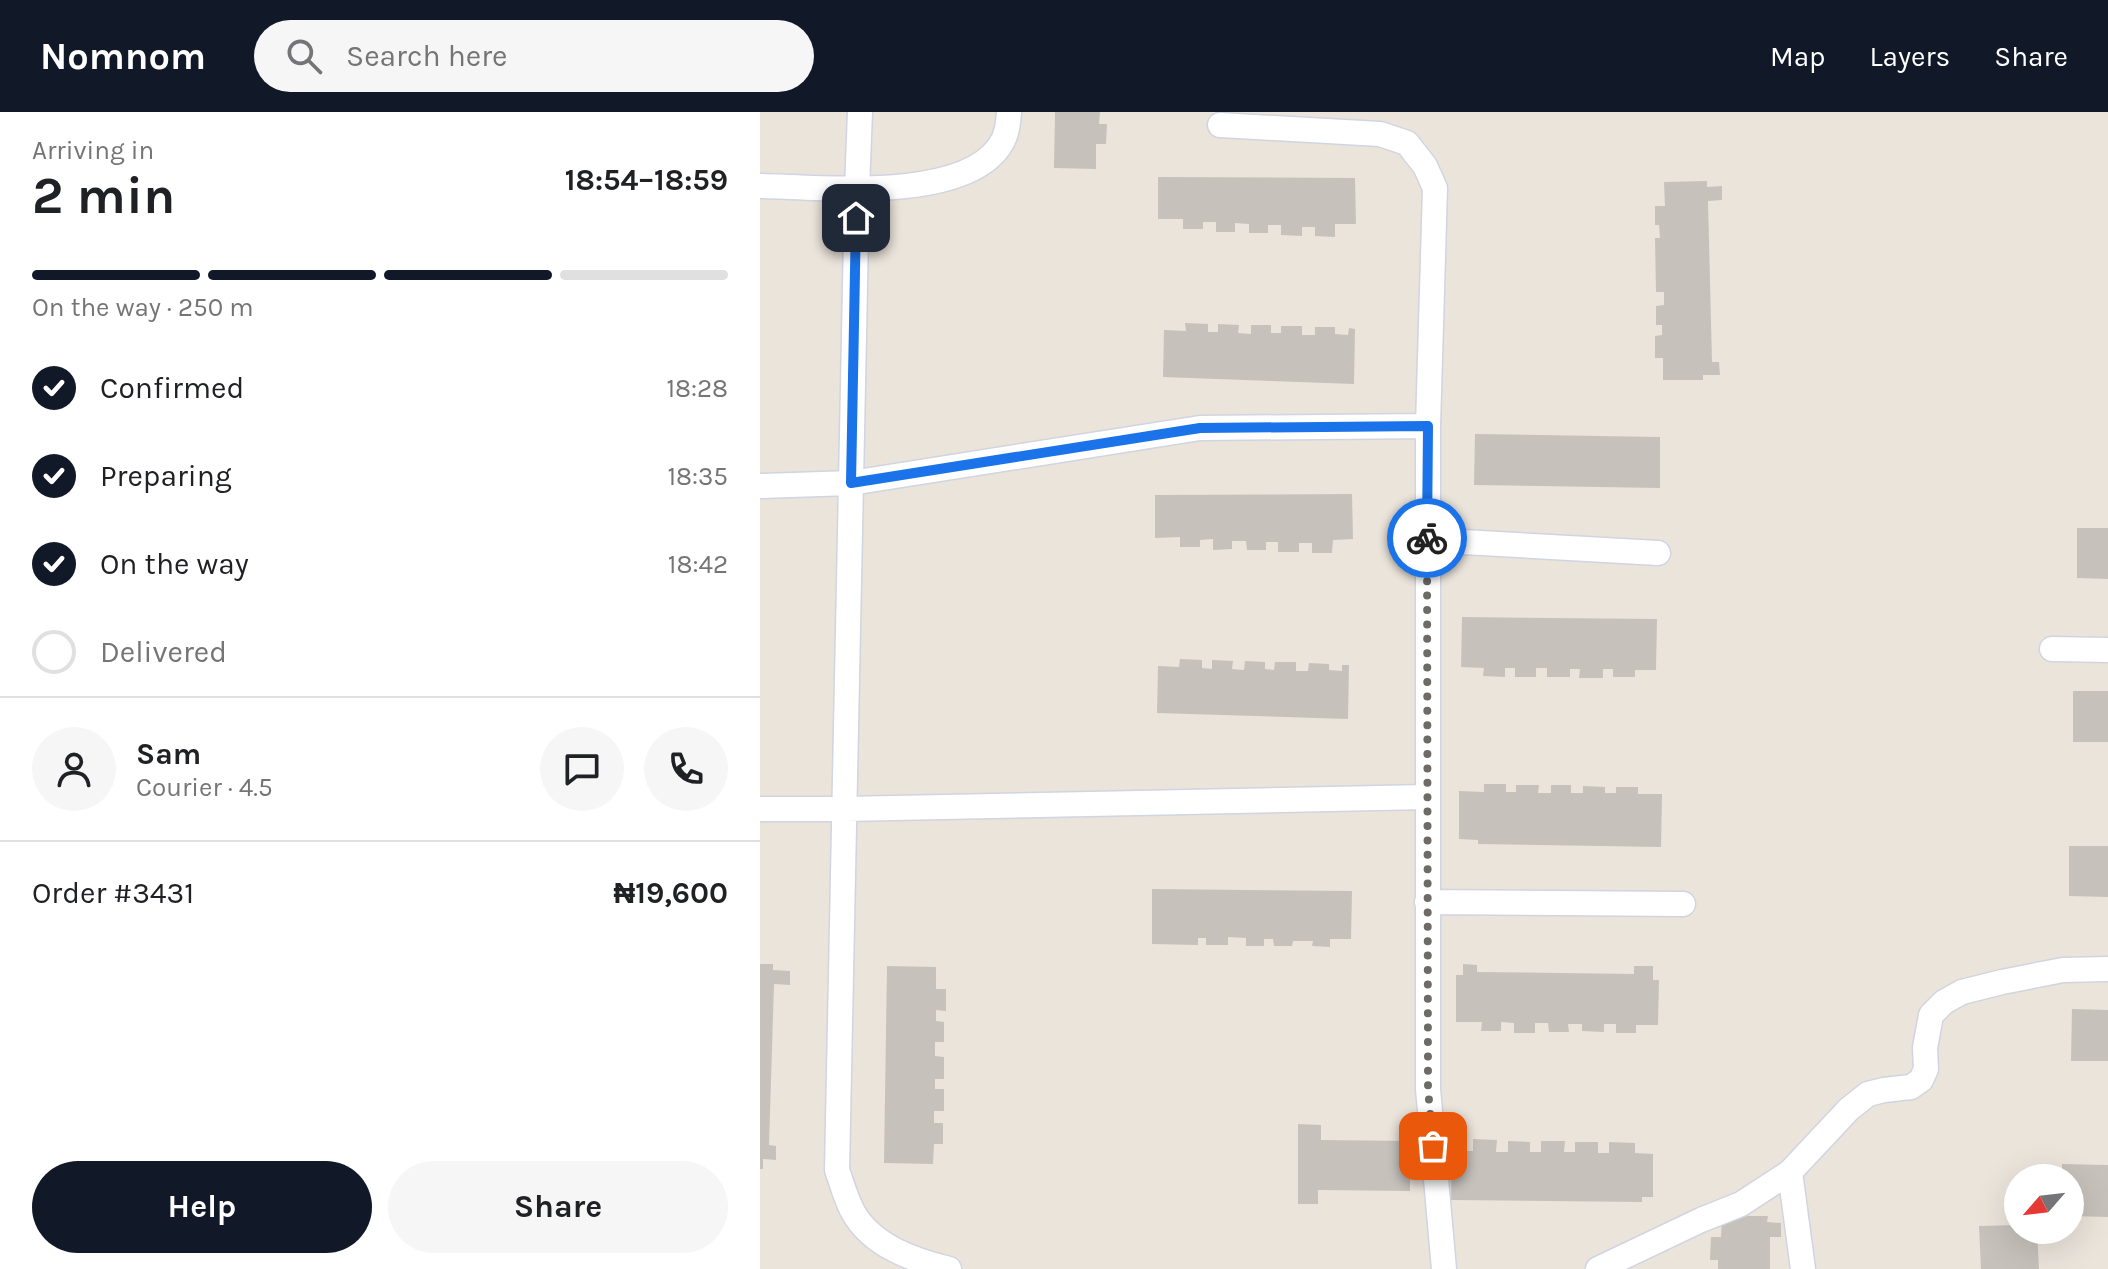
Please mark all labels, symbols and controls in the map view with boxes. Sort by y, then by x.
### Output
search box [254,20,814,92]
text: Nomnom [40,34,206,79]
icon: search [282,34,326,78]
text: Search here [346,38,507,74]
text: Map [1770,40,1825,73]
text: Layers [1869,40,1950,73]
text: Share [1994,40,2068,73]
text: Arriving in [32,135,154,166]
text: 18:54–18:59 [565,162,728,198]
text: 2 min [32,165,175,226]
pin [822,184,890,252]
icon: home [834,196,878,240]
text: On the way · 250 m [32,292,254,323]
icon: check [32,366,76,410]
text: Confirmed [100,370,244,406]
text: 18:28 [666,373,728,404]
icon: check [32,454,76,498]
text: Preparing [100,458,232,494]
text: 18:35 [667,461,728,492]
courier [1387,498,1467,578]
icon: bike [1405,516,1449,560]
icon: check [32,542,76,586]
text: On the way [100,546,249,582]
text: 18:42 [668,549,728,580]
text: Delivered [100,634,227,670]
button: person [32,727,116,811]
button: chat [540,727,624,811]
button: phone [644,727,728,811]
text: Sam [136,736,201,772]
text: Courier · 4.5 [136,772,273,803]
text: Order #3431 [32,875,194,911]
text: ₦19,600 [614,875,728,911]
pin [1399,1112,1467,1180]
icon: bag [1411,1124,1455,1168]
button: Help [32,1161,372,1253]
button: Share [388,1161,728,1253]
north arrow [2004,1164,2084,1244]
map controls [2004,1164,2084,1244]

